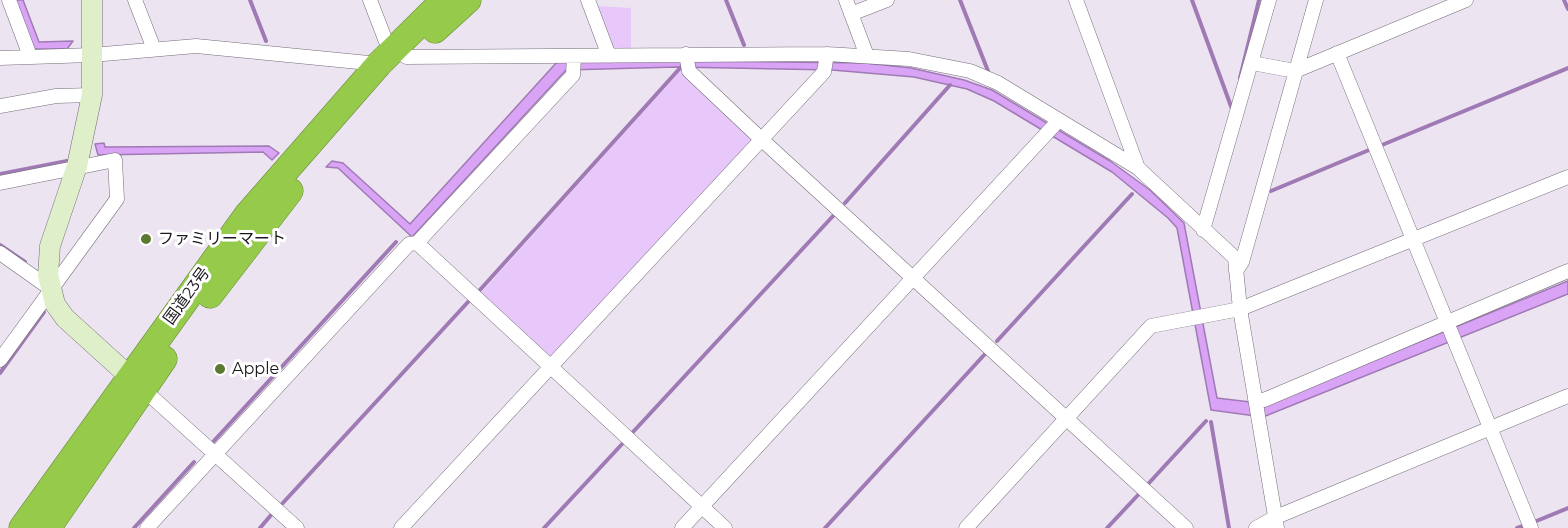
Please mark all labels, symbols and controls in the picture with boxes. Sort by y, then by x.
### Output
place label: ファミリーマート [158,229,286,249]
marker: ファミリーマート [139,232,153,246]
street label: 国道23号 [160,264,214,328]
place label: Apple [232,359,279,379]
marker: Apple [213,362,227,376]

